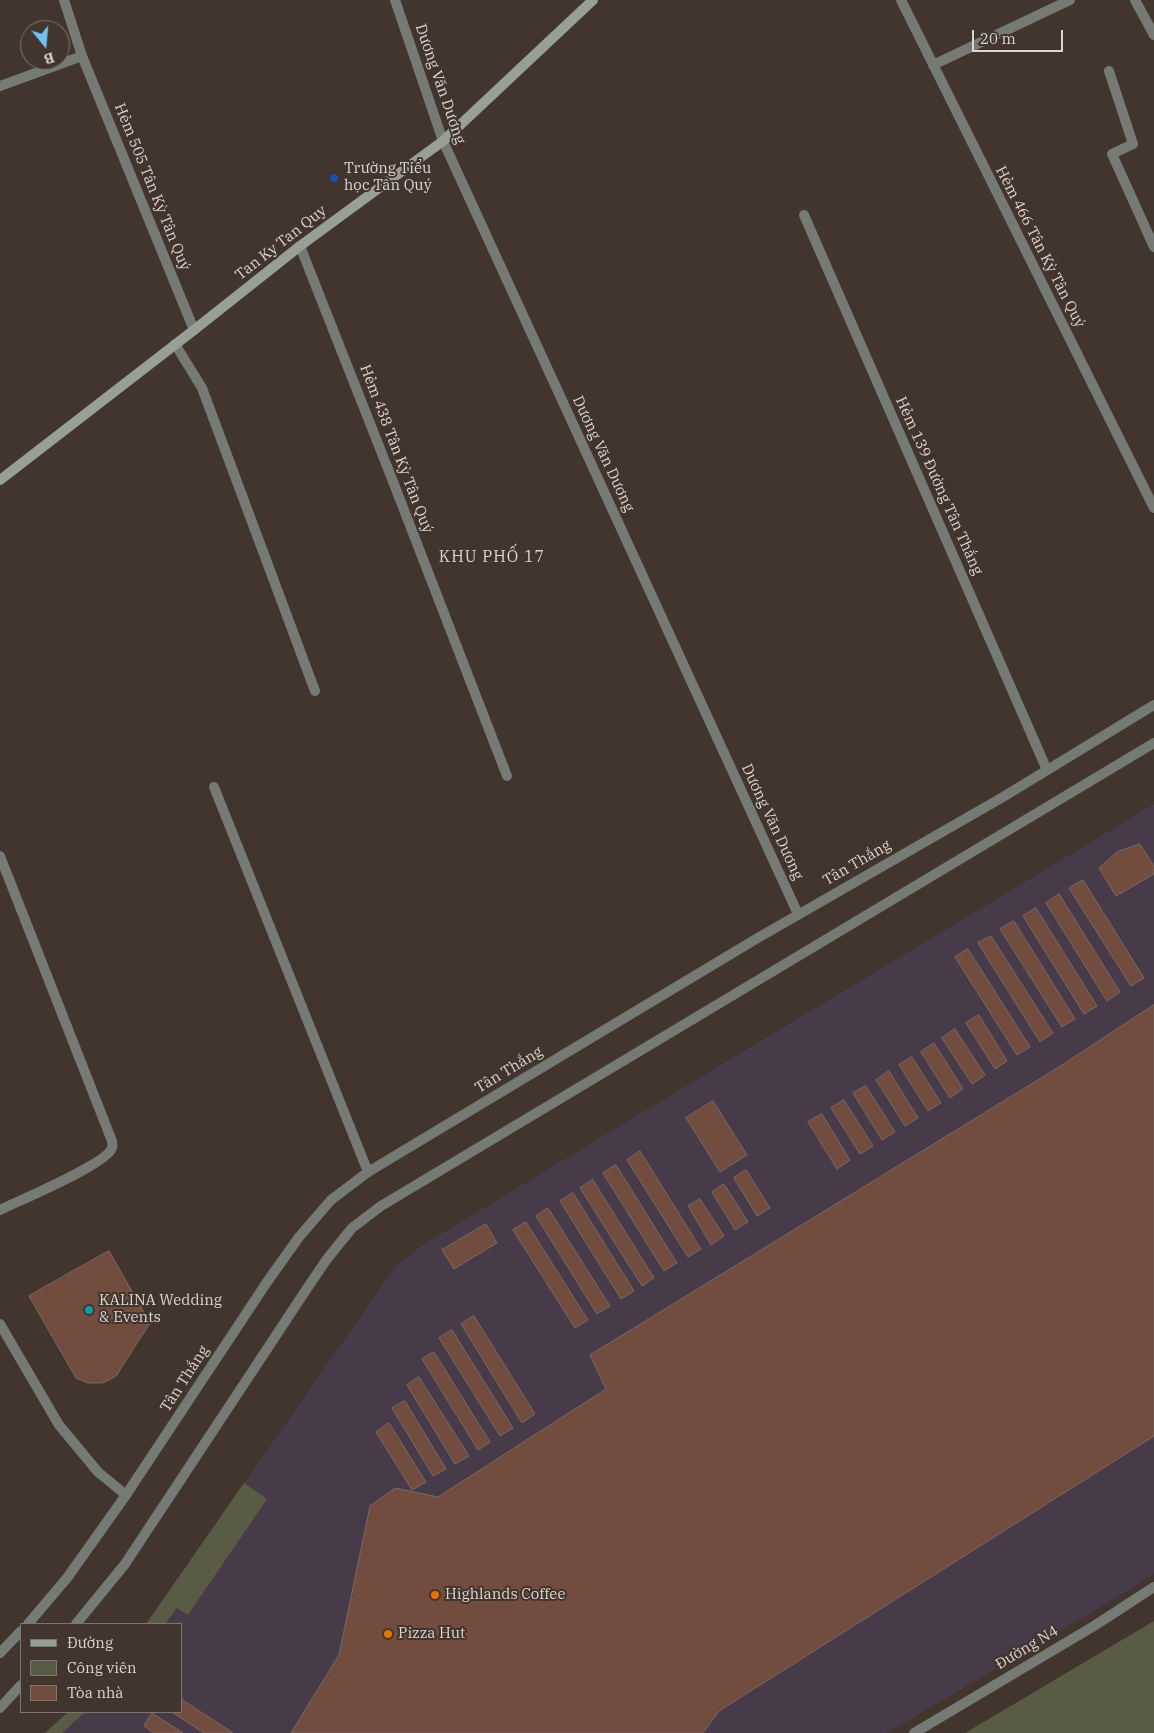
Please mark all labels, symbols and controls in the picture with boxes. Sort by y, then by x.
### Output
north arrow [20,20,70,70]
scale bar [974,20,1065,52]
street label: Dương Văn Dương [411,22,469,146]
text: 20 m [980,29,1016,48]
text: B [42,48,56,68]
street label: Hẻm 505 Tân Kỳ Tân Quý [110,101,194,273]
place label: Trường Tiểu học Tân Quý [344,160,432,195]
street label: Hẻm 466 Tân Kỳ Tân Quý [991,163,1089,331]
marker: Trường Tiểu học Tân Quý [328,172,340,184]
street label: Tan Ky Tan Quy [232,202,330,284]
street label: Hẻm 438 Tân Kỳ Tân Quý [356,362,436,536]
street label: Dương Văn Dương [568,393,638,515]
street label: Hẻm 139 Đường Tân Thắng [891,394,987,578]
district label: KHU PHỐ 17 [438,547,546,567]
street label: Dương Văn Dương [737,761,807,883]
street label: Tân Thắng [820,836,894,890]
street label: Tân Thắng [472,1043,546,1097]
place label: KALINA Wedding & Events [99,1292,222,1327]
marker: KALINA Wedding & Events [83,1304,95,1316]
street label: Tân Thắng [157,1342,213,1416]
place label: Highlands Coffee [445,1586,565,1604]
marker: Highlands Coffee [429,1589,441,1601]
street label: Đường N4 [992,1622,1062,1674]
legend [20,1623,182,1713]
place label: Pizza Hut [398,1625,465,1643]
marker: Pizza Hut [382,1628,394,1640]
text: Đường [67,1633,113,1652]
text: Công viên [67,1658,137,1677]
text: Tòa nhà [67,1683,124,1702]

